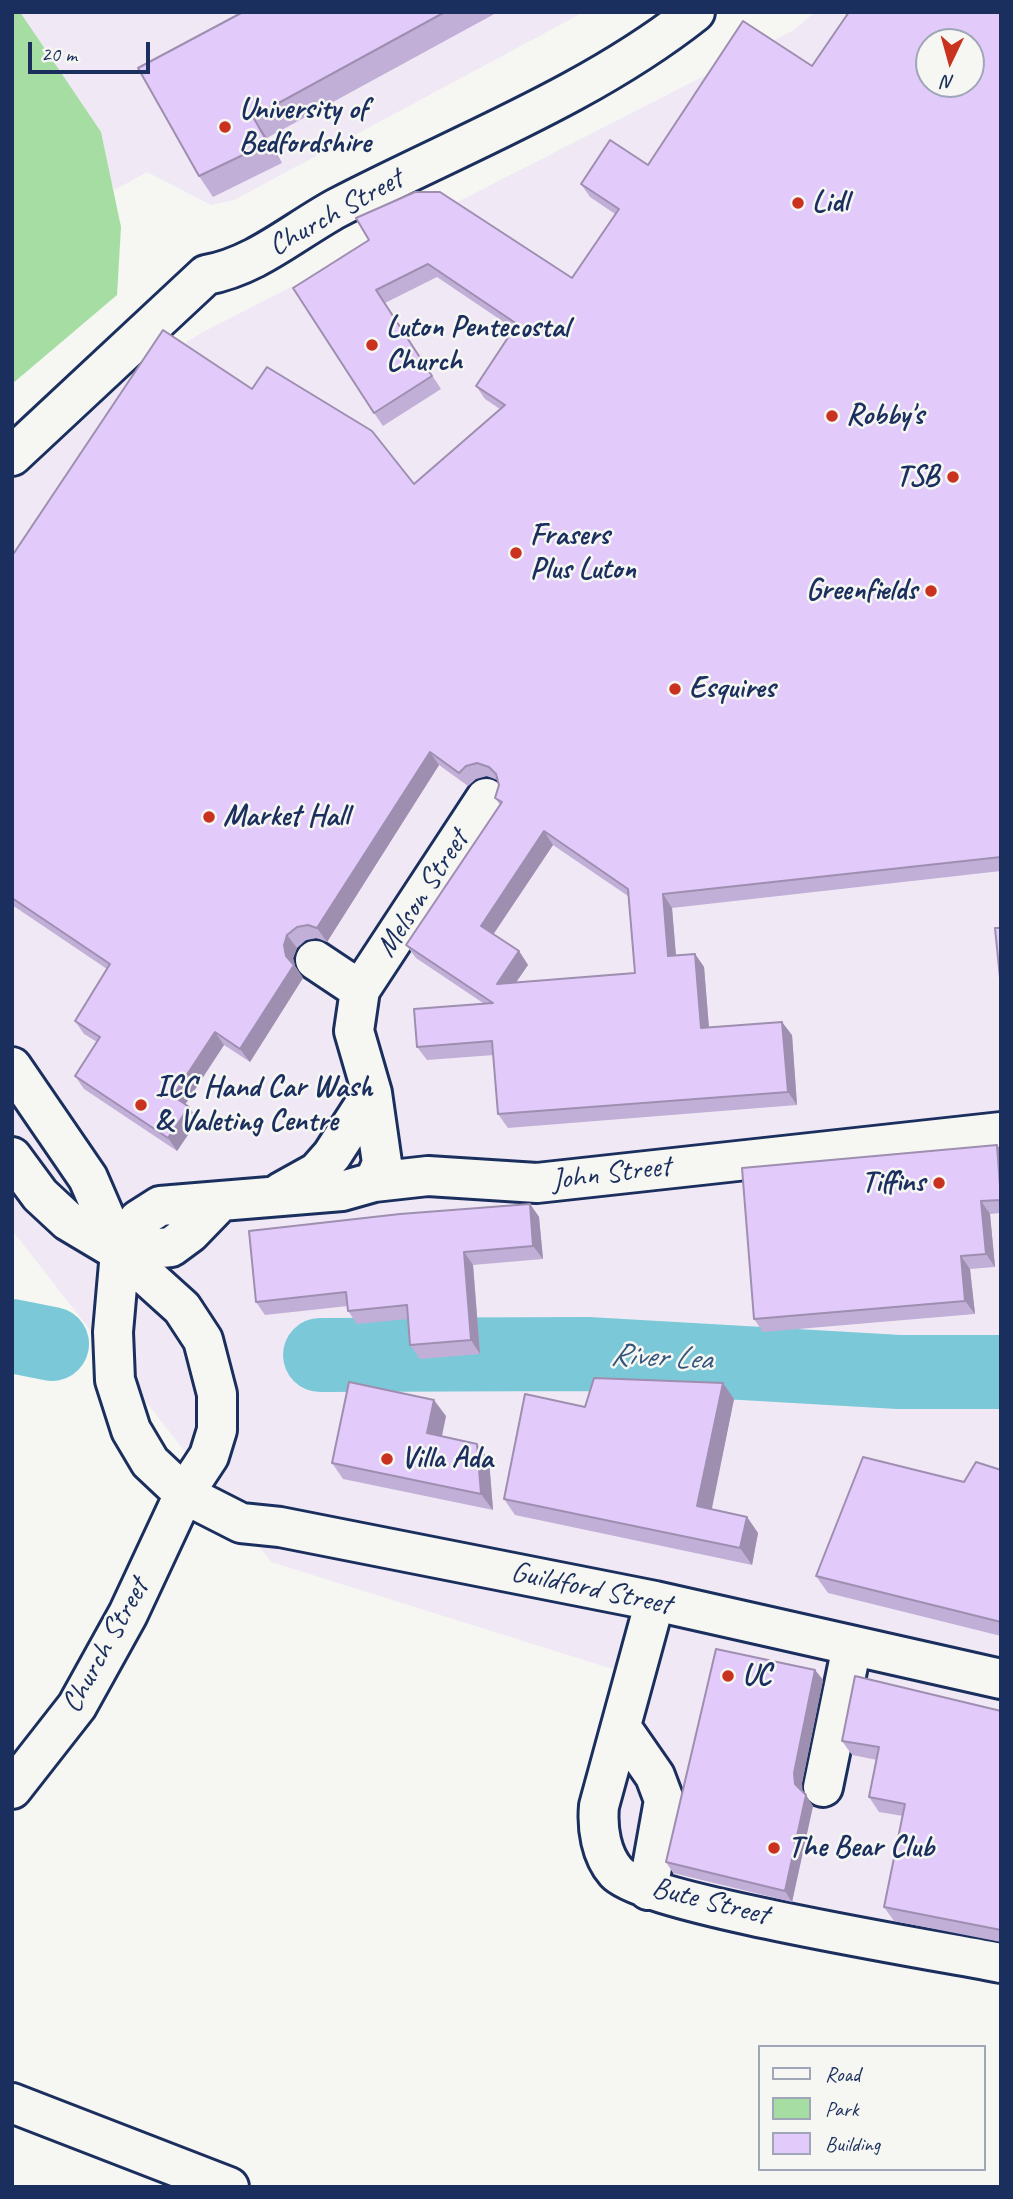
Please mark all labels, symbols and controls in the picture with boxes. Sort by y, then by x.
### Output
scale bar [32,28,154,72]
north arrow [915,28,985,98]
text: 20 m [41,41,77,67]
text: N [941,69,955,94]
place label: University of Bedfordshire [239,92,371,162]
marker: University of Bedfordshire [217,119,233,135]
street label: Church Street [263,161,409,265]
place label: Lidl [812,185,848,221]
marker: Lidl [790,195,806,211]
place label: Luton Pentecostal Church [386,310,569,380]
marker: Luton Pentecostal Church [364,337,380,353]
place label: Robby's [846,398,924,434]
marker: Robby's [824,408,840,424]
place label: TSB [896,459,939,495]
marker: TSB [945,469,961,485]
place label: Frasers Plus Luton [530,518,636,588]
marker: Frasers Plus Luton [508,545,524,561]
place label: Greenfields [806,573,917,609]
marker: Greenfields [923,583,939,599]
place label: Esquires [689,671,775,707]
marker: Esquires [667,681,683,697]
place label: Market Hall [223,799,349,835]
marker: Market Hall [201,809,217,825]
street label: Melson Street [369,824,477,964]
place label: ICC Hand Car Wash & Valeting Centre [155,1070,372,1140]
marker: ICC Hand Car Wash & Valeting Centre [133,1097,149,1113]
street label: John Street [550,1149,672,1199]
place label: Tiffins [861,1165,925,1201]
marker: Tiffins [931,1175,947,1191]
water label: River Lea [610,1336,712,1380]
place label: Villa Ada [401,1441,493,1477]
marker: Villa Ada [379,1451,395,1467]
street label: Guildford Street [508,1554,674,1624]
street label: Church Street [54,1573,158,1719]
place label: UC [742,1658,771,1694]
marker: UC [720,1668,736,1684]
place label: The Bear Club [788,1830,934,1866]
marker: The Bear Club [766,1840,782,1856]
street label: Bute Street [648,1870,772,1934]
legend [758,2045,985,2171]
text: Road [825,2061,860,2087]
text: Park [825,2096,858,2122]
text: Building [825,2131,880,2157]

